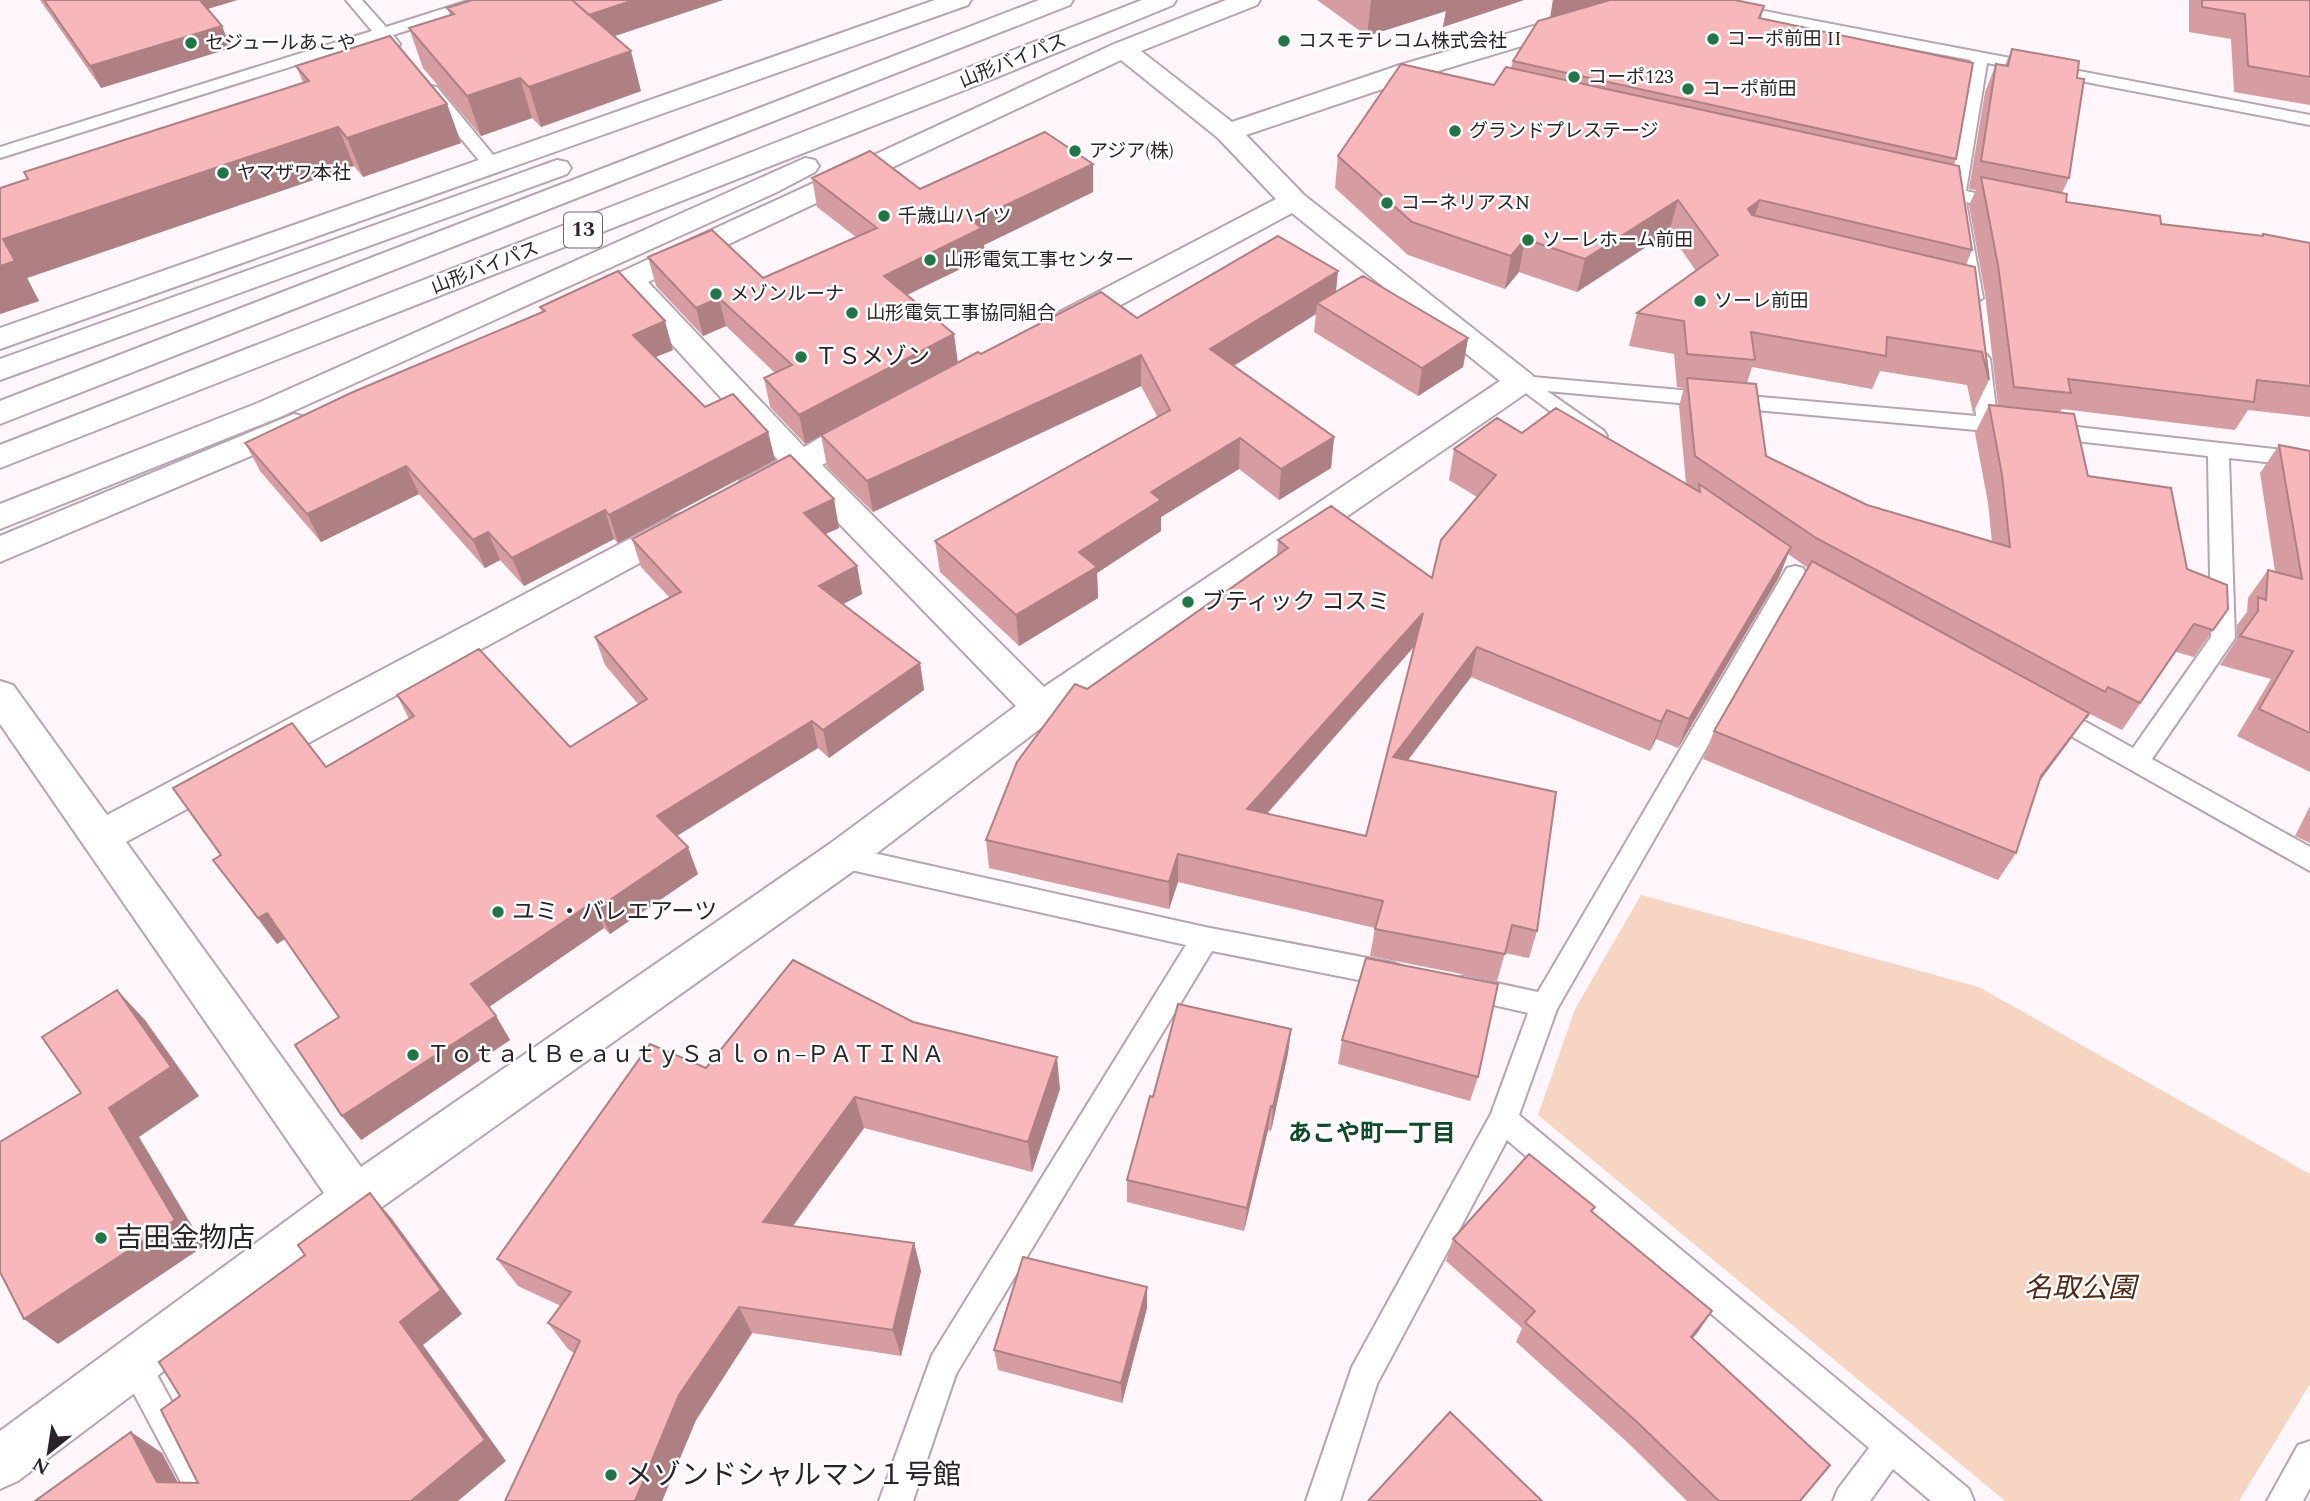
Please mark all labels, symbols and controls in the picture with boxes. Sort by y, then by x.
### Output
place label: コーポ前田 II [1727,25,1842,54]
street label: 山形バイパス [955,26,1071,96]
place label: コスモテレコム株式会社 [1298,27,1507,56]
place label: セジュールあこや [205,29,356,58]
marker: コーポ前田 II [1705,31,1721,47]
marker: コスモテレコム株式会社 [1276,33,1292,49]
marker: セジュールあこや [183,35,199,51]
place label: コーポ123 [1588,63,1674,92]
marker: コーポ123 [1566,69,1582,85]
place label: コーポ前田 [1702,75,1797,104]
marker: コーポ前田 [1680,81,1696,97]
place label: グランドプレステージ [1469,117,1659,146]
marker: グランドプレステージ [1447,123,1463,139]
place label: アジア(株) [1089,137,1174,166]
marker: アジア(株) [1067,143,1083,159]
place label: ヤマザワ本社 [237,159,351,188]
marker: ヤマザワ本社 [215,165,231,181]
place label: コーネリアスN [1401,189,1530,218]
marker: コーネリアスN [1379,195,1395,211]
place label: 千歳山ハイツ [898,202,1012,231]
marker: 千歳山ハイツ [876,208,892,224]
road number: 13 [564,212,602,247]
place label: ソーレホーム前田 [1542,226,1693,255]
marker: ソーレホーム前田 [1520,232,1536,248]
street label: 山形バイパス [427,234,543,302]
place label: 山形電気工事センター [944,246,1134,275]
marker: 山形電気工事センター [922,252,938,268]
place label: メゾンルーナ [730,280,844,309]
marker: メゾンルーナ [708,286,724,302]
place label: ソーレ前田 [1714,287,1809,316]
marker: ソーレ前田 [1692,293,1708,309]
place label: 山形電気工事協同組合 [866,299,1056,328]
marker: 山形電気工事協同組合 [844,305,860,321]
place label: ＴＳメゾン [815,340,930,375]
marker: ＴＳメゾン [793,349,809,365]
place label: ブティック コスミ [1202,585,1390,620]
marker: ブティック コスミ [1180,594,1196,610]
place label: ユミ・バレエアーツ [512,895,717,930]
marker: ユミ・バレエアーツ [490,904,506,920]
place label: ＴｏｔａｌＢｅａｕｔｙＳａｌｏｎ−ＰＡＴＩＮＡ [427,1038,945,1073]
marker: ＴｏｔａｌＢｅａｕｔｙＳａｌｏｎ−ＰＡＴＩＮＡ [405,1047,421,1063]
district label: あこや町一丁目 [1288,1116,1456,1152]
place label: 吉田金物店 [115,1217,255,1260]
marker: 吉田金物店 [93,1230,109,1246]
park label: 名取公園 [2024,1267,2140,1310]
north arrow [14,1417,84,1487]
text: N [27,1449,55,1482]
place label: メゾンドシャルマン１号館 [625,1454,961,1497]
marker: メゾンドシャルマン１号館 [603,1467,619,1483]

